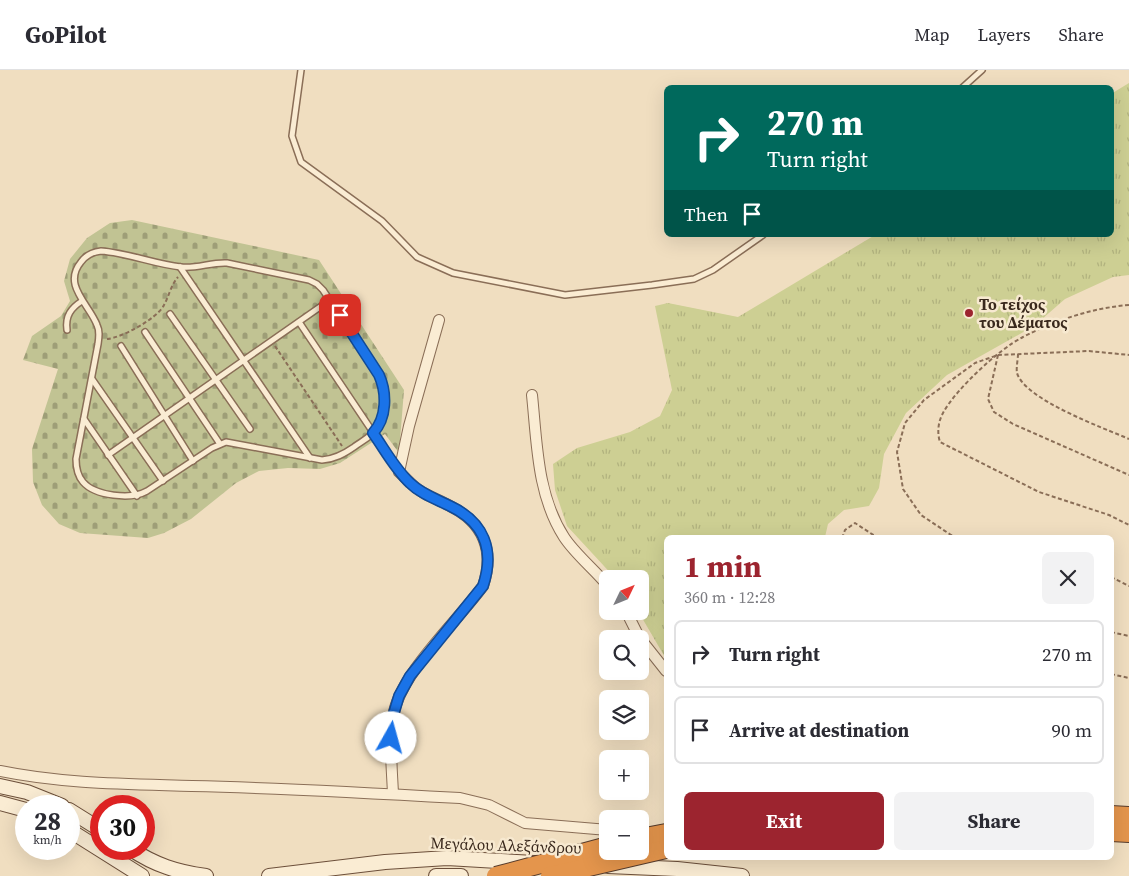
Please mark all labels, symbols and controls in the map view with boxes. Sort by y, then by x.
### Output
text: GoPilot [25,18,106,51]
text: Map [914,22,949,47]
text: Layers [977,22,1030,47]
text: Share [1058,22,1104,47]
text: 270 m [767,99,863,147]
icon: right [684,105,749,170]
text: Turn right [767,144,868,174]
icon: arrive [738,200,766,228]
text: Then [684,201,728,227]
place label: Το τείχος του Δέματος [979,293,1068,333]
pin [319,294,361,336]
icon: arrive [326,301,354,329]
marker: Το τείχος του Δέματος [963,307,975,319]
text: 1 min [684,546,762,587]
button: close [1042,552,1094,604]
north arrow [599,570,649,620]
map controls [599,570,649,860]
text: 360 m · 12:28 [684,586,775,608]
button: search [599,630,649,680]
icon: right [686,640,714,668]
text: Turn right [729,641,820,667]
text: 270 m [1042,641,1092,667]
button: layers [599,690,649,740]
position arrow [364,711,416,763]
icon: arrive [686,716,714,744]
text: Arrive at destination [729,717,909,743]
text: 90 m [1051,717,1092,743]
button: + [599,750,649,800]
button: Exit [684,792,884,850]
button: Share [894,792,1094,850]
speed limit sign: 30 [90,795,155,860]
text: 28 [34,804,61,838]
button: − [599,810,649,860]
street label: Μεγάλου Αλεξάνδρου [430,831,582,859]
text: km/h [33,832,62,848]

